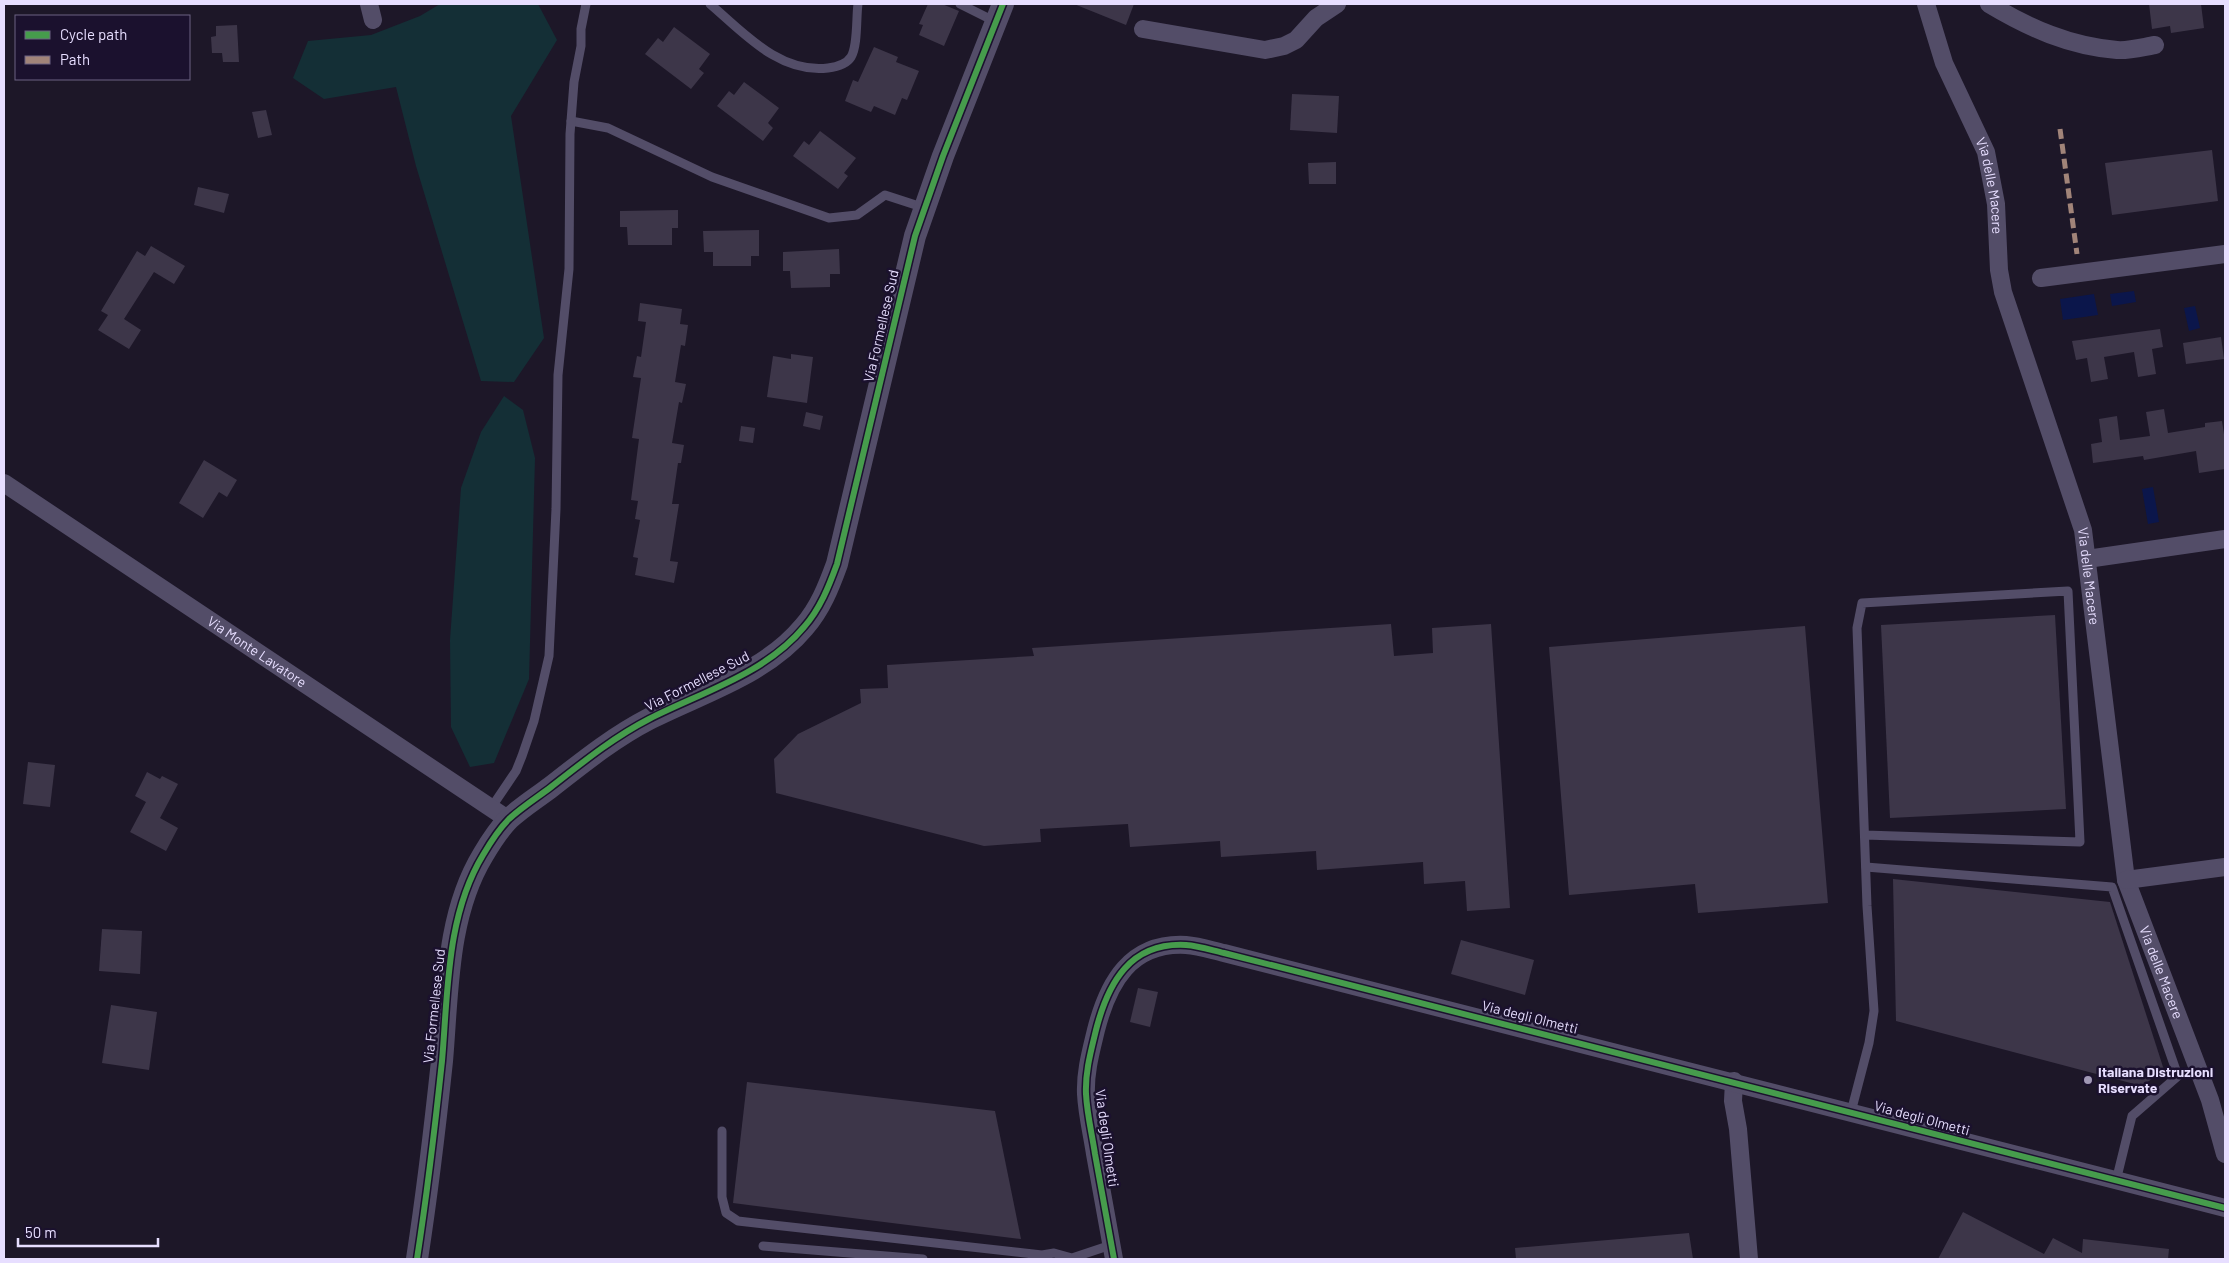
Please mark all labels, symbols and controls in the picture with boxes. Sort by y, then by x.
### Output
legend [15,15,190,80]
text: Cycle path [60,25,127,43]
text: Path [60,50,90,68]
street label: Via delle Macere [1972,134,2006,234]
street label: Via Formellese Sud [859,268,902,384]
street label: Via delle Macere [2075,526,2104,626]
street label: Via Monte Lavatore [204,612,310,691]
street label: Via Formellese Sud [642,647,752,714]
street label: Via delle Macere [2136,923,2187,1021]
street label: Via Formellese Sud [419,948,448,1064]
street label: Via degli Olmetti [1480,996,1580,1037]
place label: Italiana Distruzioni Riservate [2098,1063,2213,1096]
marker: Italiana Distruzioni Riservate [2082,1074,2094,1086]
street label: Via degli Olmetti [1092,1088,1123,1188]
street label: Via degli Olmetti [1872,1097,1972,1138]
scale bar [18,1216,158,1248]
text: 50 m [25,1223,57,1241]

